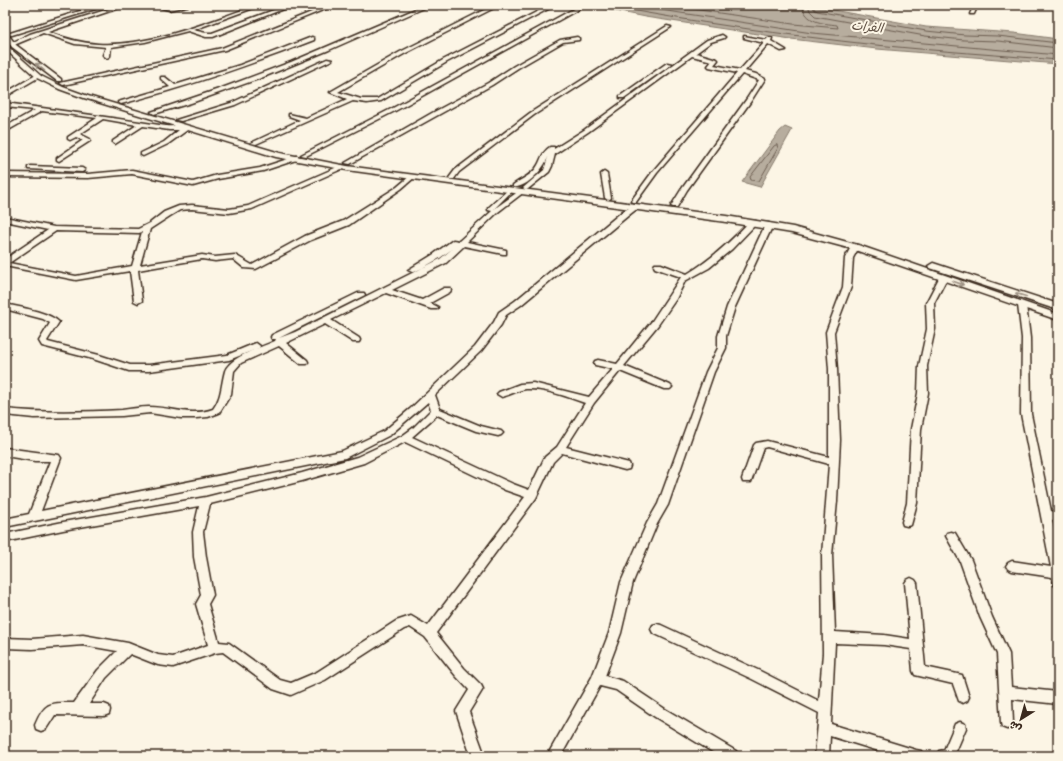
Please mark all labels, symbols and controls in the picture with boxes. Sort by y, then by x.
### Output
water label: الفرات [850,16,886,38]
one-way arrow [35,63,46,72]
one-way arrow [951,279,963,287]
one-way arrow [1015,291,1028,298]
north arrow [1001,699,1041,739]
text: ش [1006,717,1025,736]

